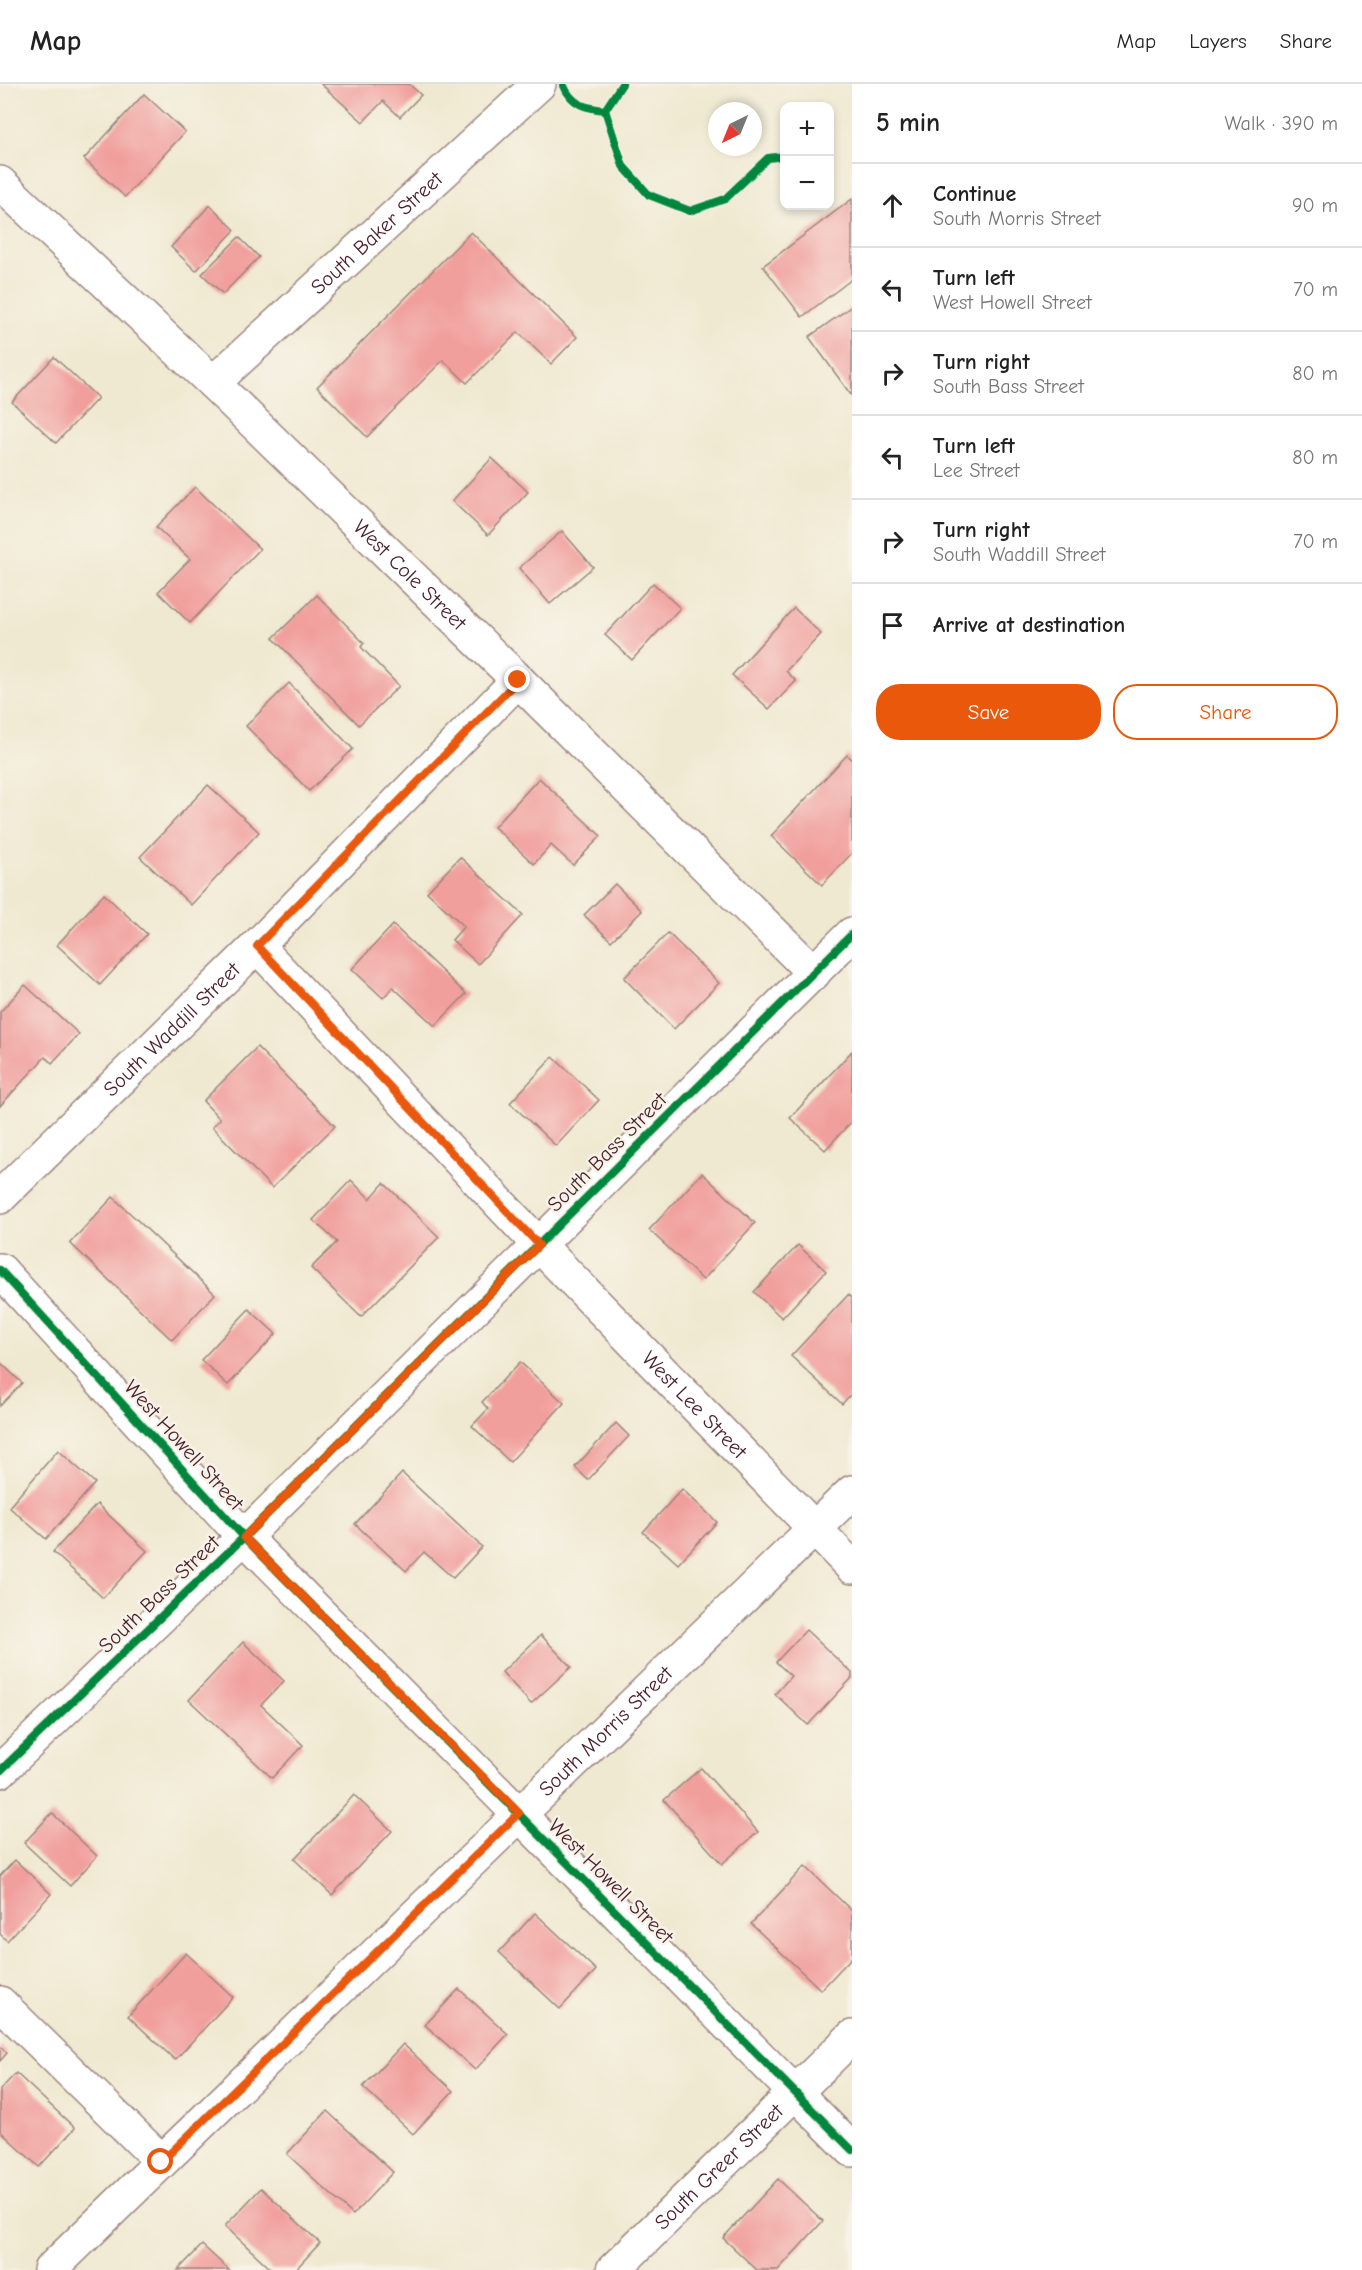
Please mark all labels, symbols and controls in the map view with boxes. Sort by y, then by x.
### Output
text: Map [30,25,81,57]
text: Map [1117,29,1156,53]
text: Layers [1189,29,1247,53]
text: Share [1280,29,1332,53]
north arrow [708,102,762,156]
map controls [780,102,834,210]
button: + [780,102,834,156]
text: 5 min [876,108,940,138]
text: Walk · 390 m [1225,112,1338,135]
button: − [780,156,834,210]
street label: South Baker Street [306,166,448,299]
text: Continue [933,181,1016,207]
icon: ahead [876,189,909,222]
text: 90 m [1292,194,1338,217]
text: South Morris Street [933,207,1101,230]
text: Turn left [933,265,1015,291]
icon: left [876,273,909,306]
text: 70 m [1293,278,1338,301]
text: West Howell Street [933,291,1092,314]
text: Turn right [933,349,1030,375]
icon: right [876,357,909,390]
text: 80 m [1292,362,1338,385]
text: South Bass Street [933,375,1084,398]
text: Turn left [933,433,1015,459]
icon: left [876,441,909,474]
text: 80 m [1292,446,1338,469]
text: Lee Street [933,459,1019,482]
street label: West Cole Street [349,515,472,636]
text: Turn right [933,517,1030,543]
icon: right [876,525,909,558]
text: 70 m [1293,530,1338,553]
text: South Waddill Street [933,543,1106,566]
icon: arrive [876,609,909,642]
text: Arrive at destination [933,612,1125,638]
route end [504,666,530,692]
button: Save [876,684,1101,740]
button: Share [1113,684,1338,740]
street label: South Waddill Street [98,957,246,1101]
street label: South Bass Street [542,1087,672,1217]
street label: West Lee Street [637,1346,753,1464]
street label: West Howell Street [119,1375,249,1516]
street label: South Bass Street [94,1530,225,1658]
street label: South Morris Street [534,1660,678,1801]
street label: West Howell Street [544,1814,679,1949]
street label: South Greer Street [650,2098,789,2235]
route start [147,2148,173,2174]

